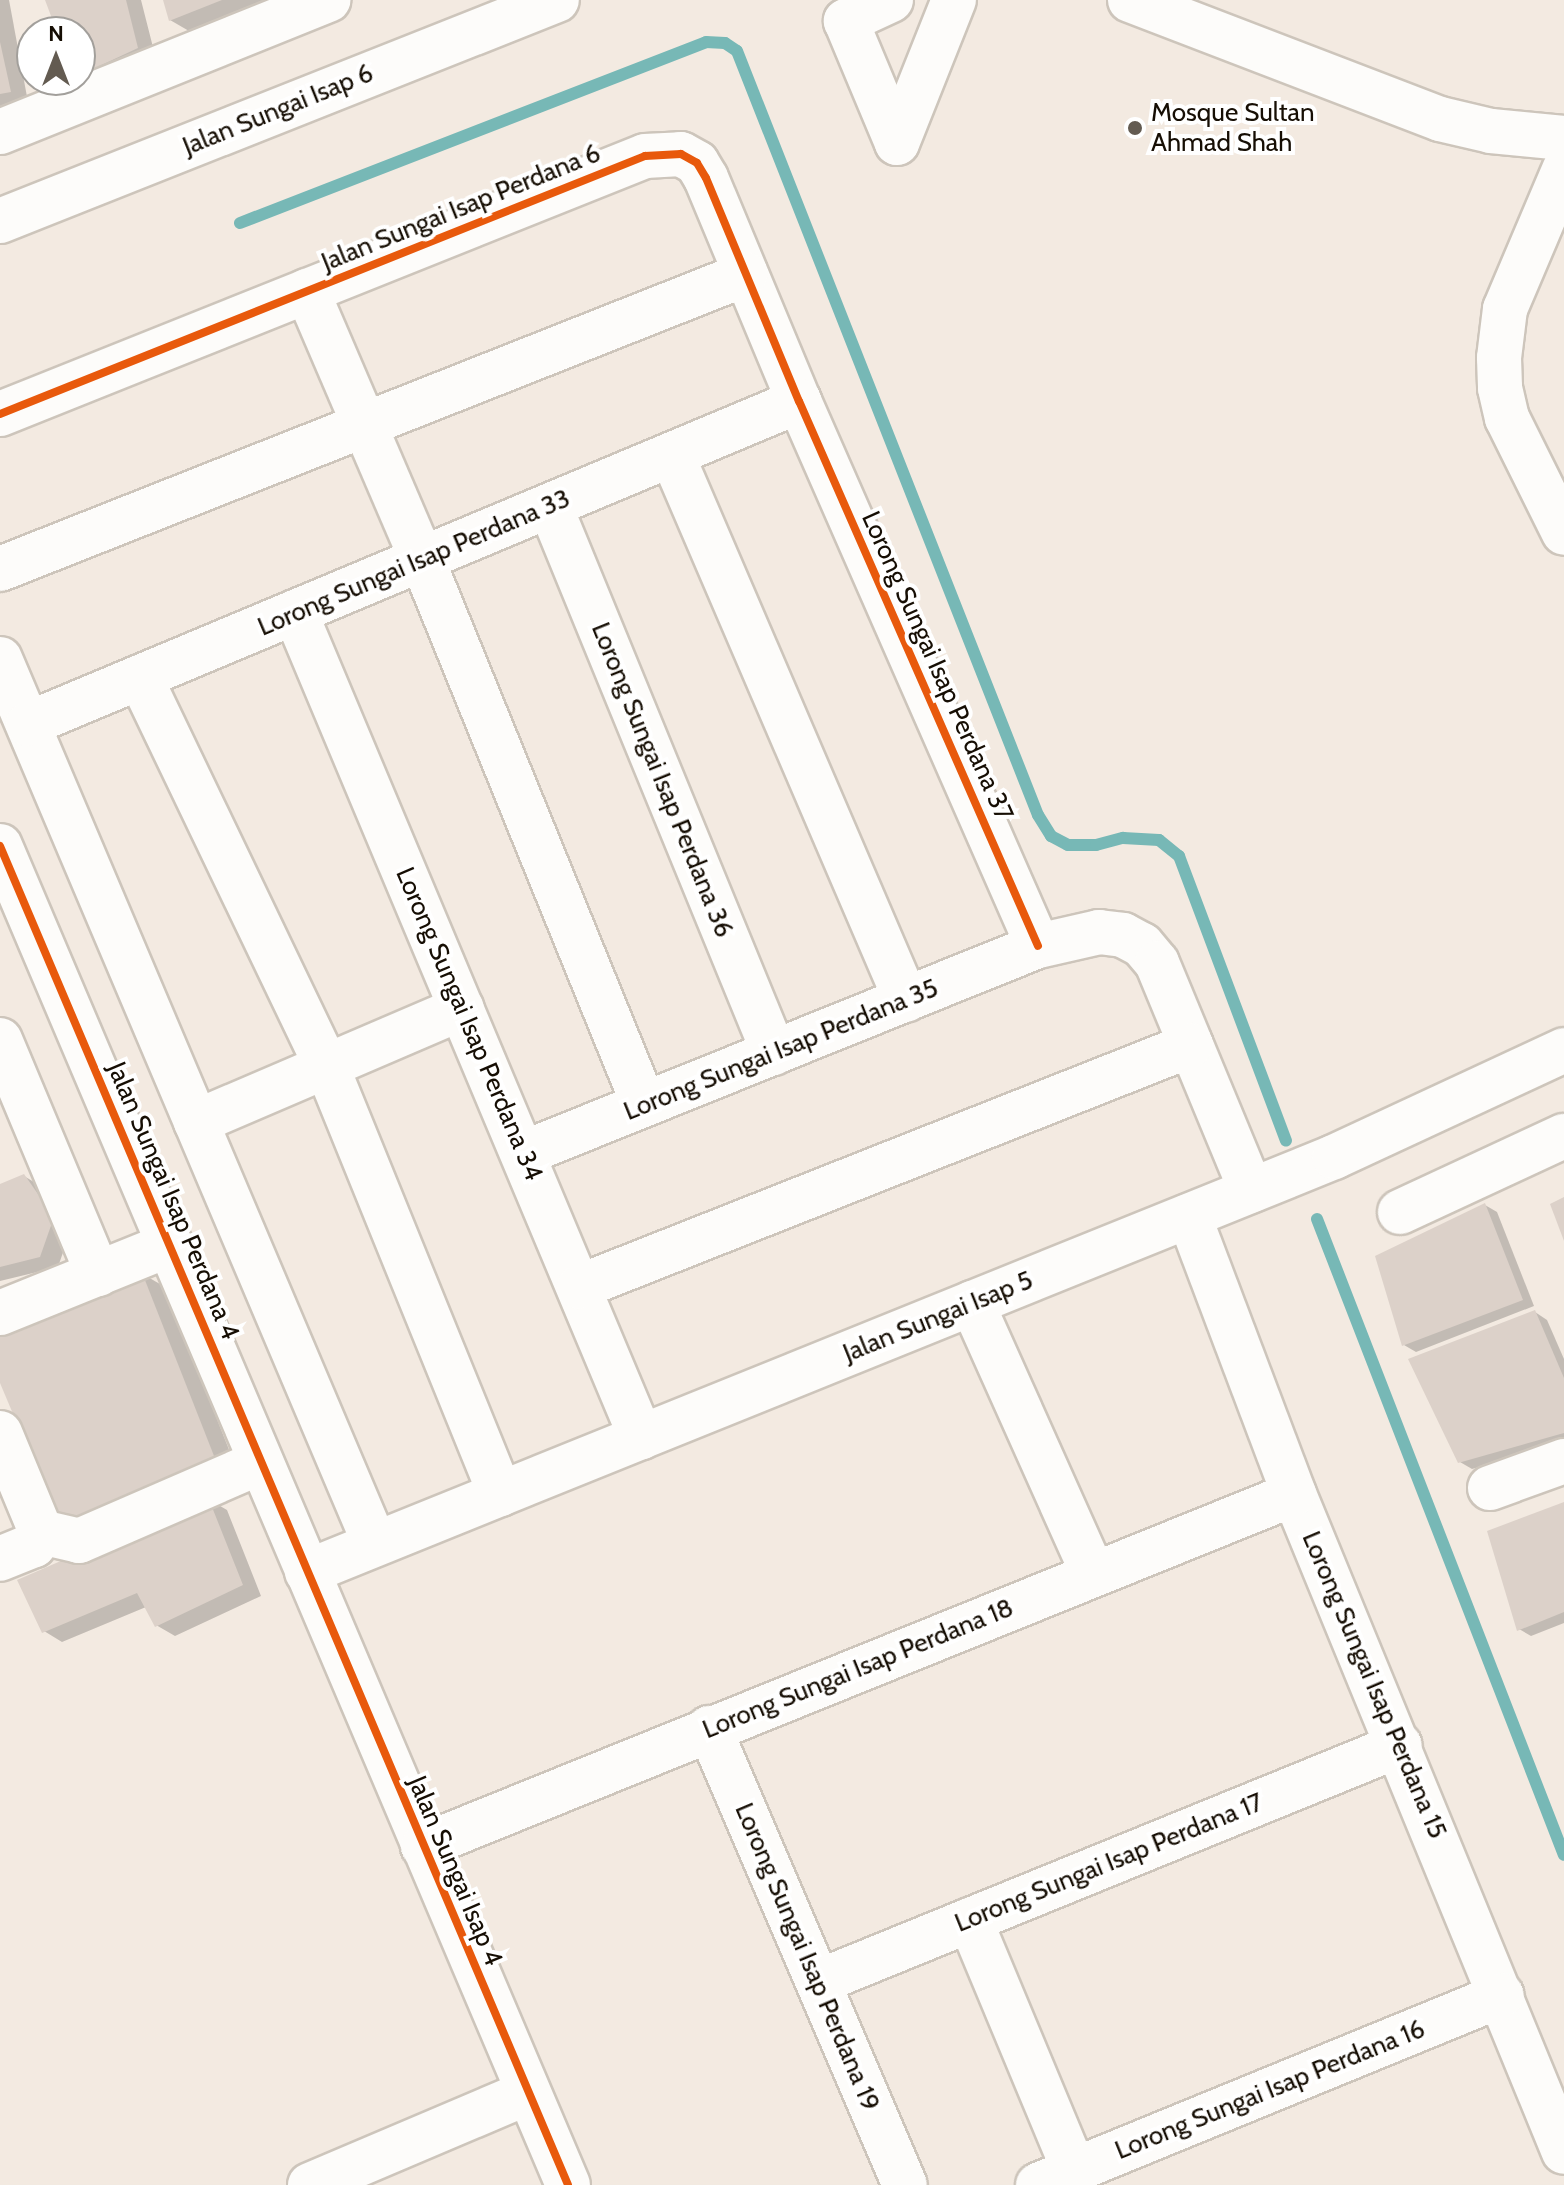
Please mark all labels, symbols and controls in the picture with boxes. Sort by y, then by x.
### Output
north arrow [16,16,96,96]
text: N [48,20,64,47]
street label: Jalan Sungai Isap 6 [178,58,378,162]
place label: Mosque Sultan Ahmad Shah [1151,97,1315,158]
marker: Mosque Sultan Ahmad Shah [1126,119,1144,137]
street label: Jalan Sungai Isap Perdana 6 [317,138,605,278]
street label: Lorong Sungai Isap Perdana 33 [253,483,575,643]
street label: Lorong Sungai Isap Perdana 37 [855,507,1019,825]
street label: Lorong Sungai Isap Perdana 36 [584,618,740,942]
street label: Lorong Sungai Isap Perdana 34 [389,863,549,1185]
street label: Lorong Sungai Isap Perdana 35 [619,973,943,1127]
street label: Jalan Sungai Isap Perdana 4 [100,1058,246,1344]
street label: Jalan Sungai Isap 5 [839,1265,1037,1369]
street label: Lorong Sungai Isap Perdana 15 [1295,1527,1453,1843]
street label: Lorong Sungai Isap Perdana 18 [698,1592,1018,1746]
street label: Jalan Sungai Isap 4 [401,1772,509,1970]
street label: Lorong Sungai Isap Perdana 17 [950,1787,1268,1939]
street label: Lorong Sungai Isap Perdana 19 [728,1798,886,2116]
street label: Lorong Sungai Isap Perdana 16 [1111,2013,1429,2167]

